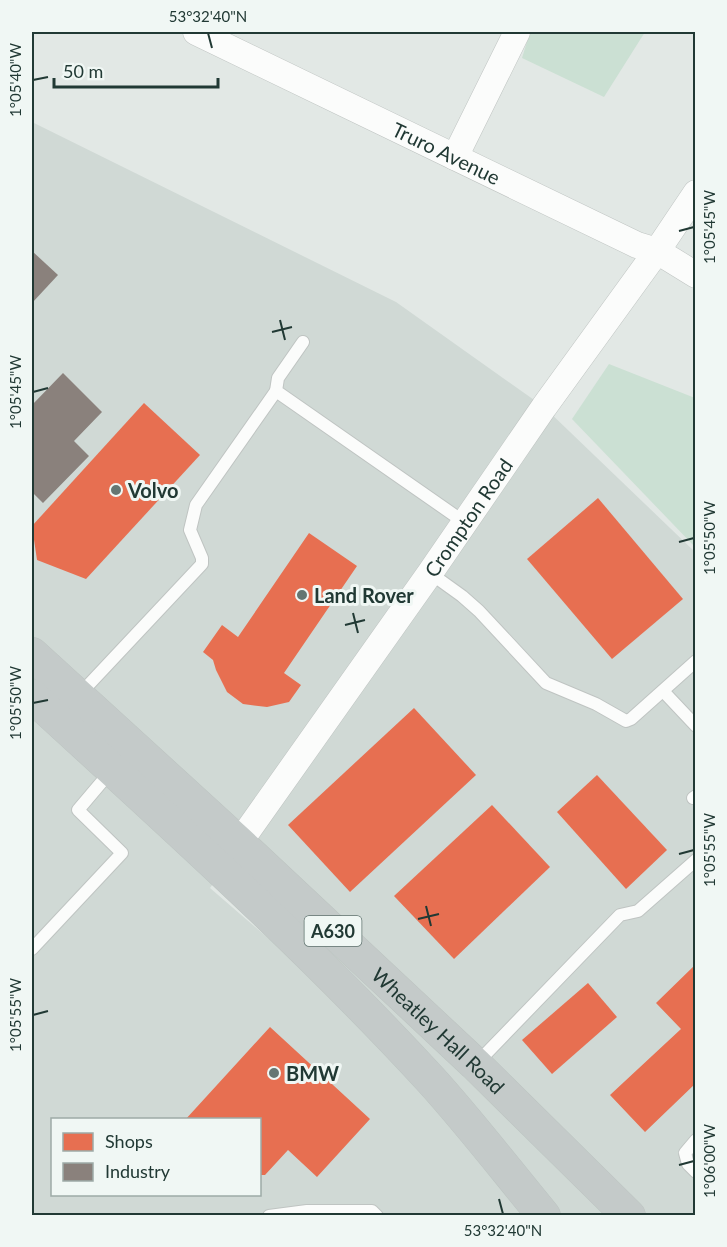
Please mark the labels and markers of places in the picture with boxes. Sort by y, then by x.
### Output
place label: Volvo [127,478,179,502]
marker: Volvo [109,483,123,497]
place label: Land Rover [314,583,414,607]
marker: Land Rover [295,588,309,602]
place label: BMW [286,1061,339,1085]
marker: BMW [267,1066,281,1080]

